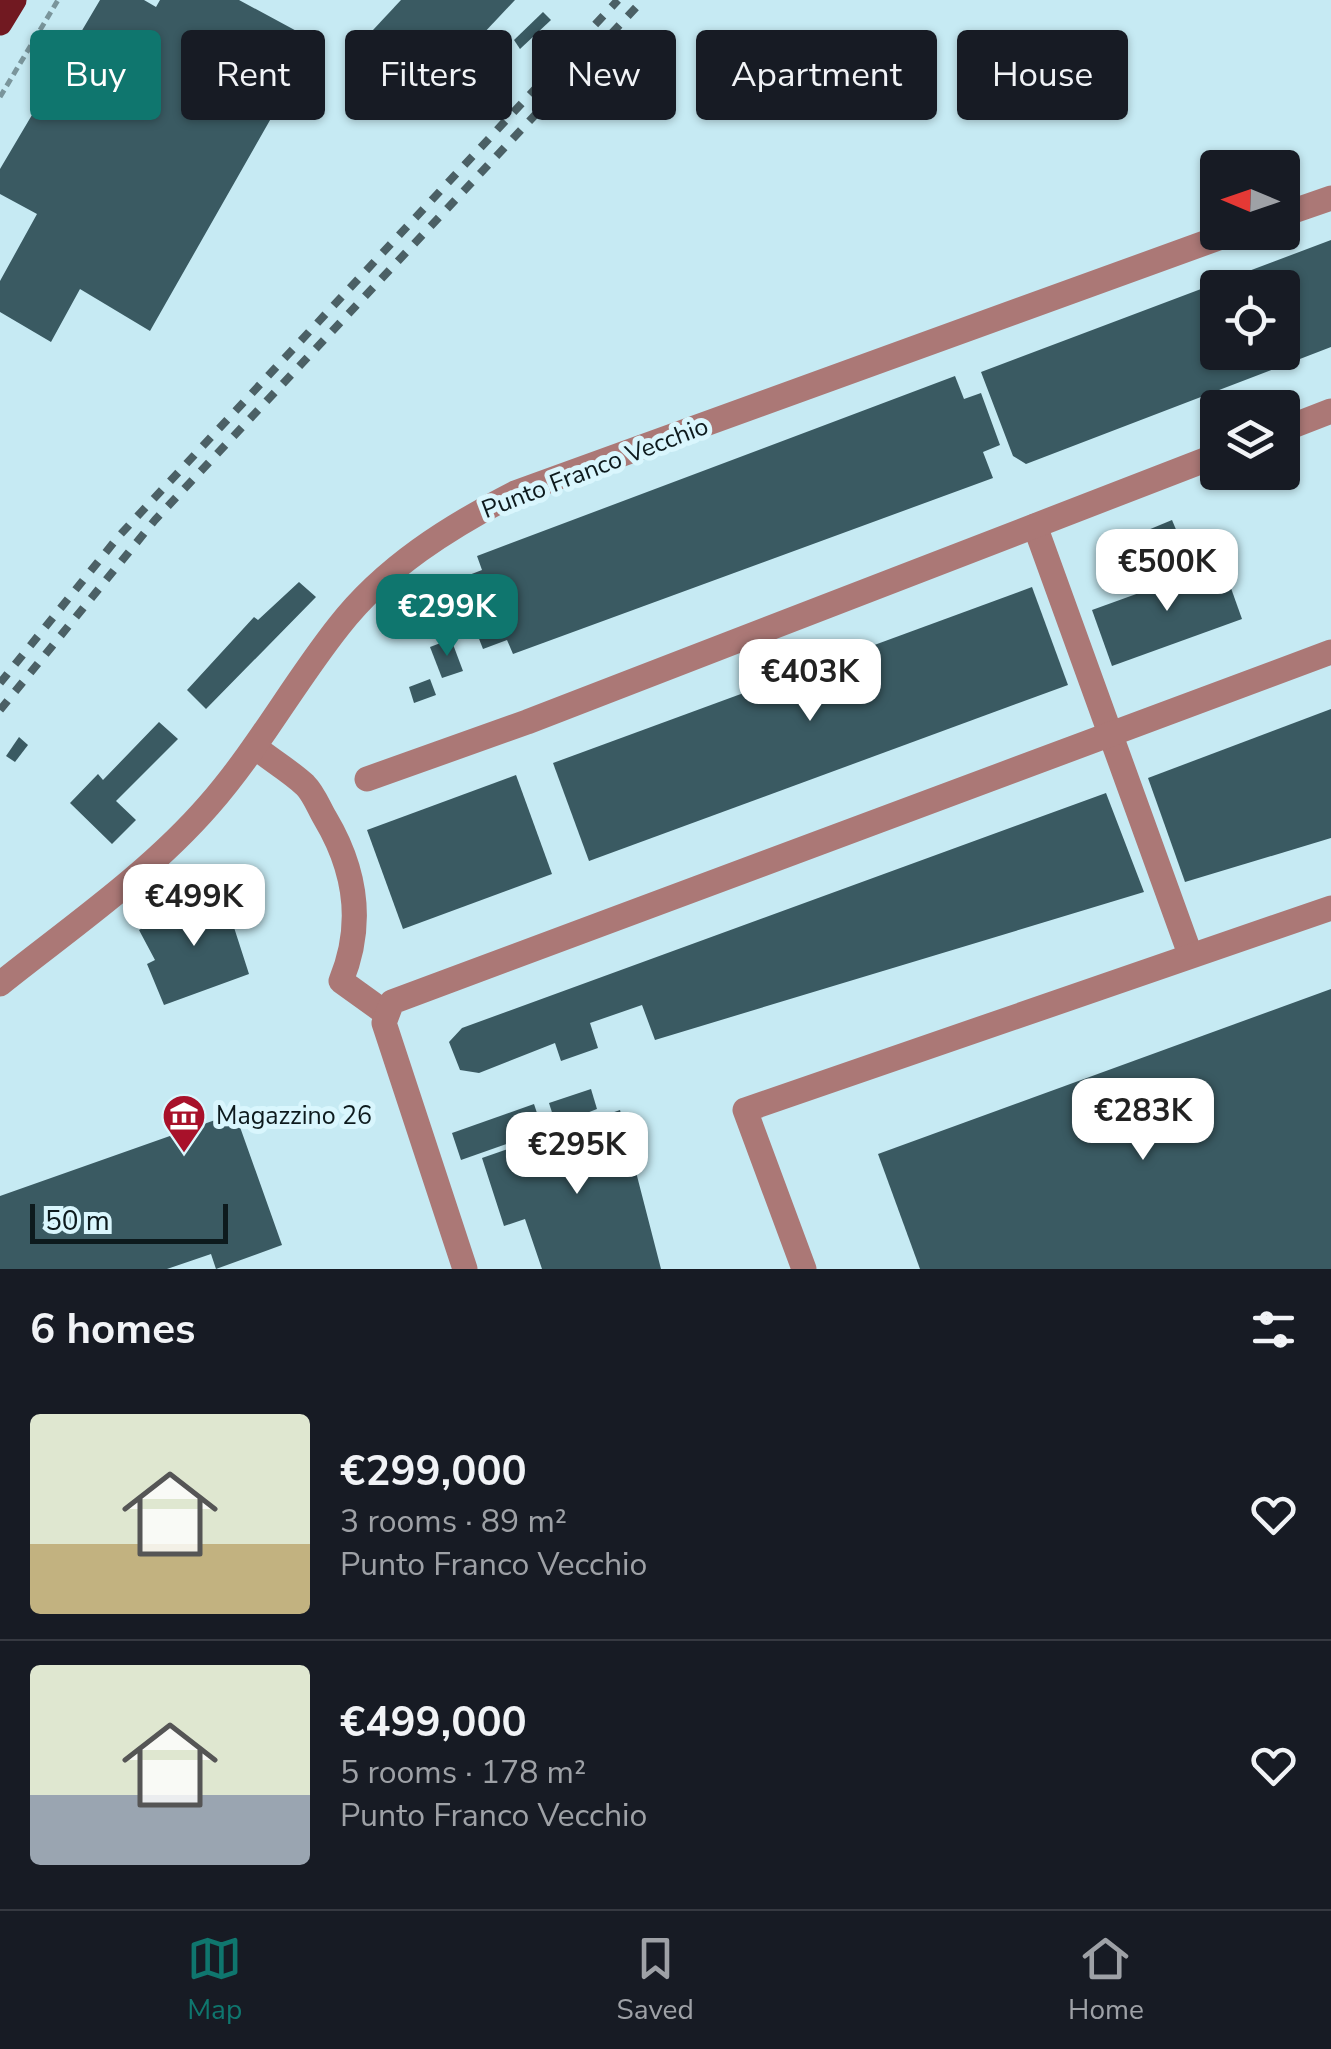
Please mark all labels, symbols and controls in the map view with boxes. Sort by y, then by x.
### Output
chip: Buy [30,30,161,120]
chip: Rent [181,30,325,120]
chip: Filters [345,30,512,120]
chip: New [532,30,676,120]
chip: Apartment [696,30,937,120]
chip: House [957,30,1128,120]
north arrow [1200,150,1300,250]
map controls [1200,150,1300,490]
button: locate [1200,270,1300,370]
button: layers [1200,390,1300,490]
street label: Punto Franco Vecchio [477,409,713,527]
pin: €500K [1097,529,1237,614]
text: €500K [1118,540,1216,583]
pin: €299K [377,574,517,659]
text: €299K [398,585,496,628]
pin: €403K [740,639,880,724]
text: €403K [761,650,859,693]
pin: €499K [124,864,264,949]
text: €499K [145,875,243,918]
pin: €283K [1073,1078,1213,1163]
text: €283K [1094,1089,1192,1132]
museum icon: Magazzino 26 [161,1093,207,1154]
place label: Magazzino 26 [216,1099,372,1133]
pin: €295K [507,1112,647,1197]
text: €295K [528,1123,626,1166]
scale bar [30,1199,228,1244]
text: 50 m [45,1202,110,1240]
text: 6 homes [30,1301,195,1358]
icon: filters [1246,1302,1301,1357]
text: €299,000 [340,1443,527,1500]
icon: home [110,1454,230,1574]
icon: heart [1246,1487,1301,1542]
text: 3 rooms · 89 m² [340,1500,567,1543]
text: Punto Franco Vecchio [340,1543,647,1586]
text: €499,000 [340,1694,527,1751]
icon: home [110,1705,230,1825]
icon: heart [1246,1738,1301,1793]
text: 5 rooms · 178 m² [340,1751,586,1794]
text: Punto Franco Vecchio [340,1794,647,1837]
tab: Map [187,1931,242,2029]
tab: Saved [616,1931,694,2029]
tab: Home [1068,1931,1144,2029]

